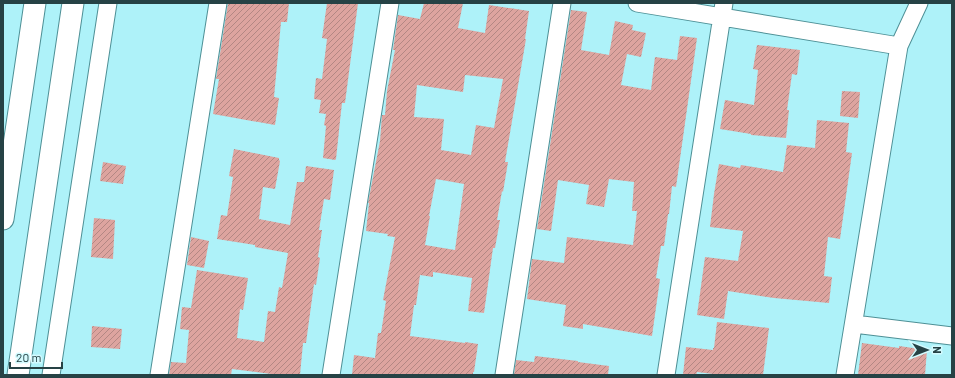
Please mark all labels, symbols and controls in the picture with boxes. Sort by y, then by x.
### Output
north arrow [907,330,947,370]
scale bar [10,344,62,370]
text: N [931,346,944,354]
text: 20 m [16,350,42,364]

